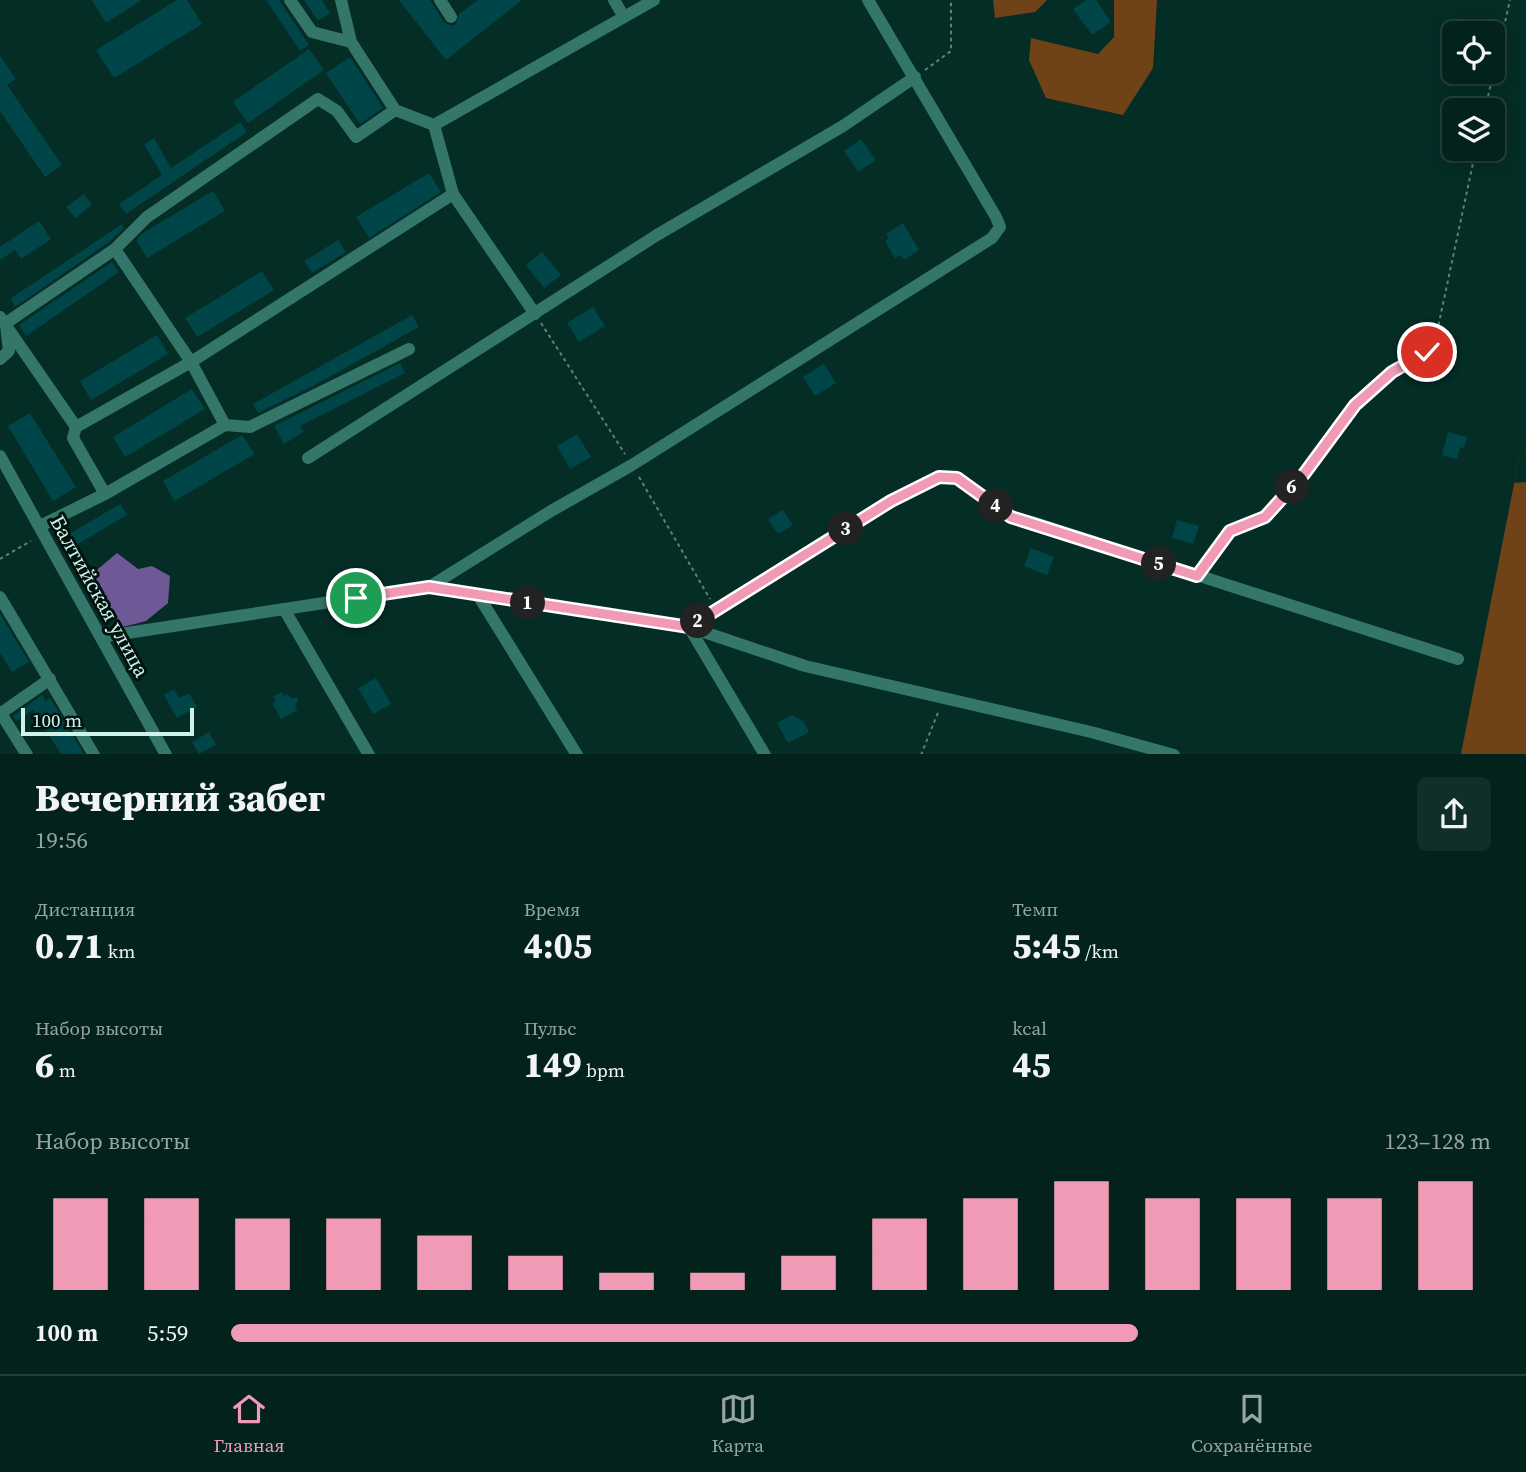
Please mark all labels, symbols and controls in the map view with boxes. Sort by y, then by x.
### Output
map controls [1442,21,1505,161]
button: locate [1442,21,1505,84]
button: layers [1442,98,1505,161]
pin [1397,322,1457,382]
icon: check [1408,333,1446,371]
pin: 6 [1274,470,1310,504]
text: 6 [1286,473,1297,499]
pin: 4 [978,489,1014,524]
text: 4 [990,492,1001,518]
street label: Балтийская улица [43,510,157,682]
pin: 3 [828,512,864,546]
text: 3 [840,515,851,541]
pin: 5 [1142,546,1176,582]
text: 5 [1153,550,1164,576]
pin [326,568,386,628]
icon: arrive [337,579,375,617]
pin: 1 [510,586,546,620]
text: 1 [522,589,533,615]
pin: 2 [680,604,716,638]
text: 2 [692,607,703,633]
scale bar [21,706,194,737]
text: 100 m [32,707,82,733]
text: Вечерний забег [35,772,325,824]
button: share [1417,777,1491,851]
text: 19:56 [35,824,88,856]
text: Дистанция [35,896,135,922]
text: Время [524,896,580,922]
text: Темп [1012,896,1058,922]
text: 0.71 [35,922,103,970]
text: 4:05 [524,922,592,970]
text: 5:45 [1012,922,1081,970]
text: km [103,938,135,964]
text: /km [1081,938,1119,964]
text: Набор высоты [35,1015,163,1041]
text: Пульс [524,1015,576,1041]
text: kcal [1012,1015,1047,1041]
text: 6 [35,1041,54,1089]
text: 149 [524,1041,582,1089]
text: 45 [1012,1041,1051,1089]
text: m [54,1057,76,1083]
text: bpm [582,1057,625,1083]
text: Набор высоты [35,1125,190,1157]
text: 123–128 m [1384,1125,1491,1157]
text: 100 m [35,1317,98,1349]
text: 5:59 [147,1317,188,1349]
tab: Главная [213,1390,285,1458]
tab: Карта [711,1390,764,1458]
tab: Сохранённые [1191,1390,1313,1458]

